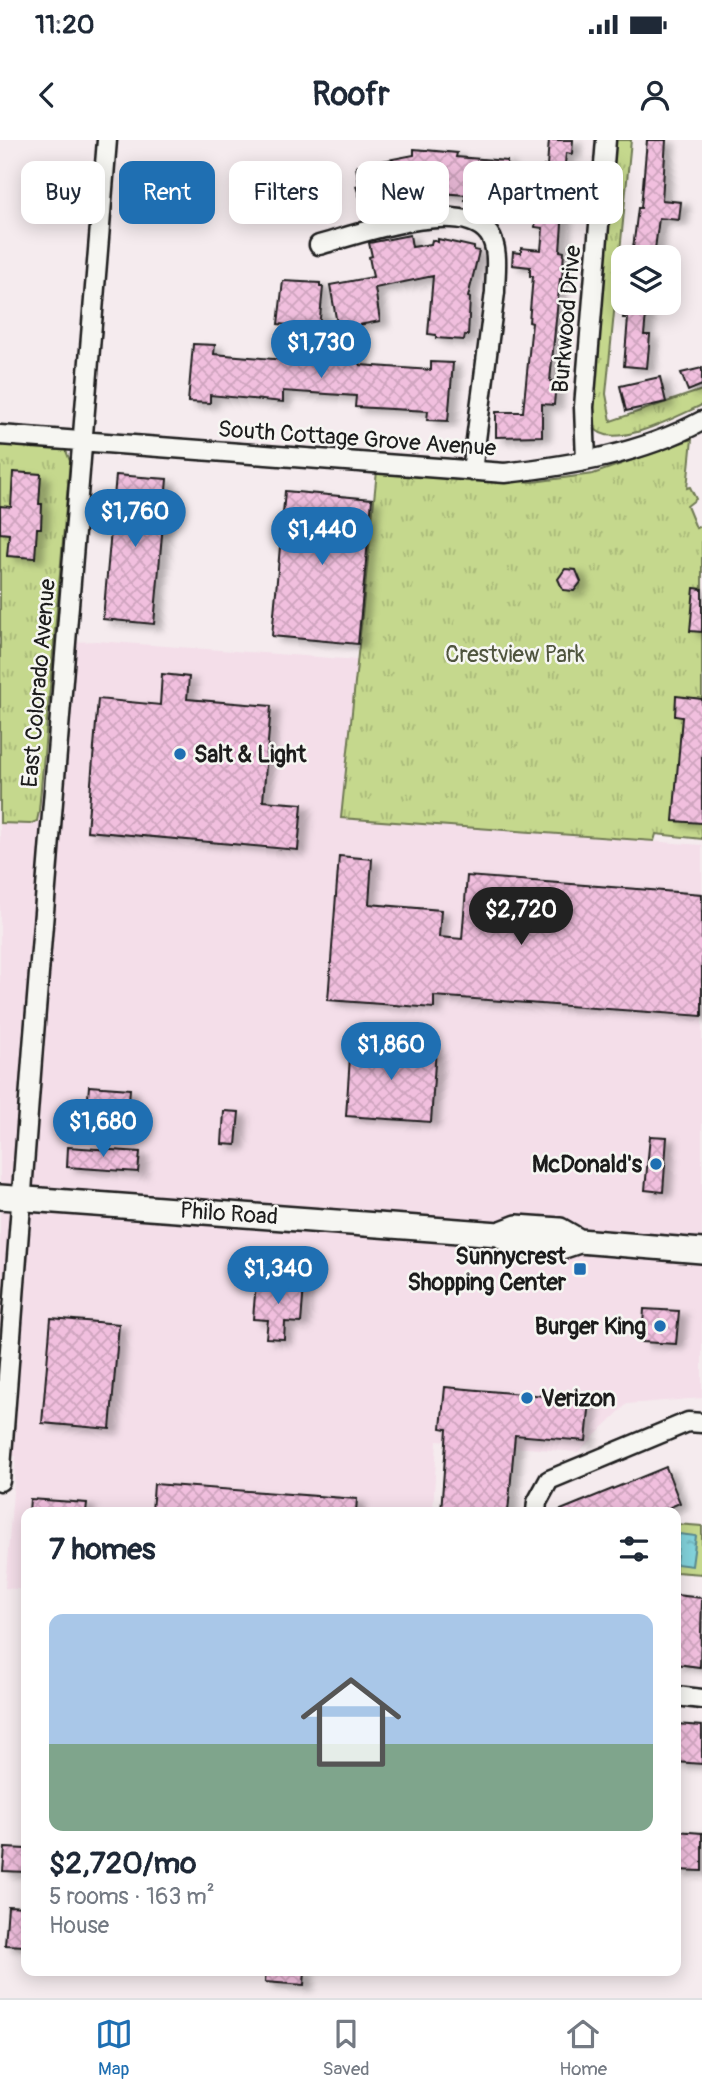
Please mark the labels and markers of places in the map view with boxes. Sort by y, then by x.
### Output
pin: $1,730 [264,320,378,380]
pin: $1,760 [78,490,192,549]
pin: $1,440 [265,508,379,567]
place label: Salt & Light [194,740,307,769]
marker: Salt & Light [172,746,188,762]
pin: $2,720 [464,888,578,947]
pin: $1,860 [334,1023,448,1082]
pin: $1,680 [46,1100,160,1159]
place label: McDonald's [532,1150,643,1179]
marker: McDonald's [648,1156,664,1172]
place label: Sunnycrest Shopping Center [407,1242,567,1297]
pin: $1,340 [221,1246,335,1306]
marker: Sunnycrest Shopping Center [572,1261,588,1277]
place label: Burger King [535,1312,646,1341]
marker: Burger King [652,1318,668,1334]
place label: Verizon [541,1384,616,1413]
marker: Verizon [519,1390,535,1406]

